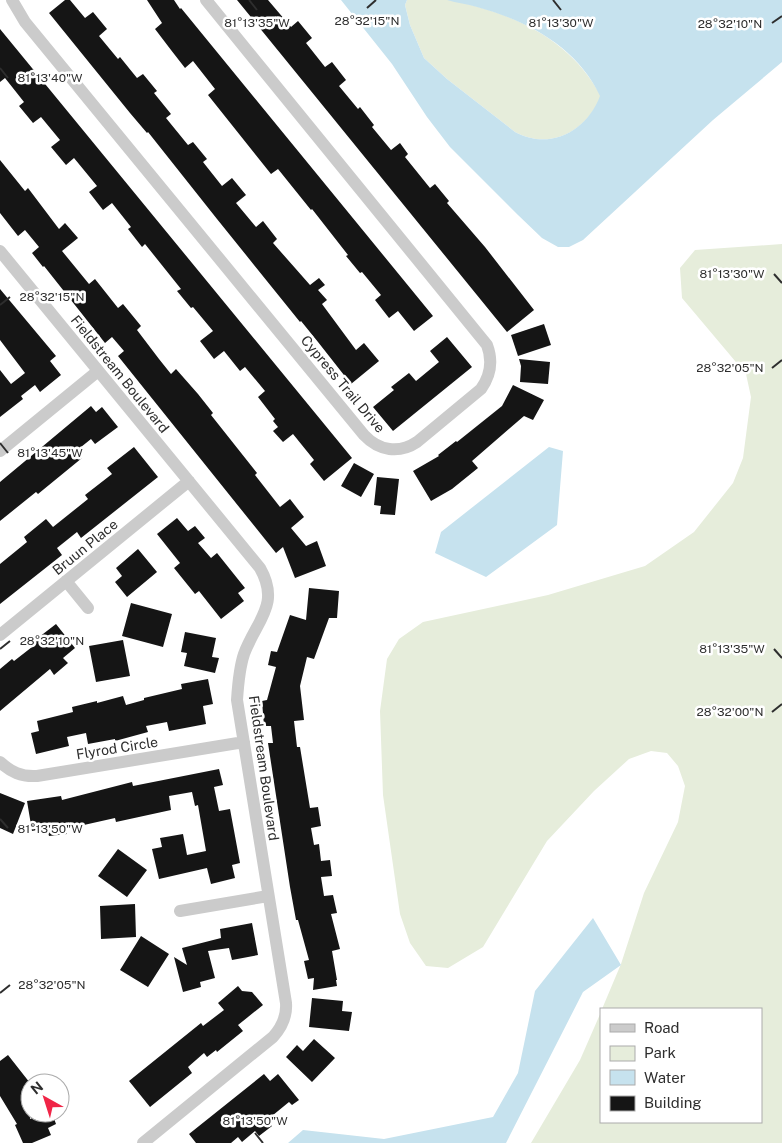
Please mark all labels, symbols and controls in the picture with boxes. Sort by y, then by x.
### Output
text: 28°32'15"N [335,14,399,28]
text: 81°13'35"W [224,16,290,30]
text: 81°13'30"W [528,16,594,30]
text: 28°32'10"N [698,17,762,31]
text: 81°13'40"W [17,71,83,85]
text: 81°13'30"W [699,267,765,281]
text: 28°32'15"N [20,290,84,304]
street label: Fieldstream Boulevard [68,312,172,436]
street label: Cypress Trail Drive [298,332,388,436]
text: 28°32'05"N [696,361,764,375]
text: 81°13'45"W [17,446,83,460]
street label: Bruun Place [49,516,121,578]
text: 28°32'10"N [20,634,84,648]
text: 81°13'35"W [699,642,765,656]
street label: Fieldstream Boulevard [246,694,282,842]
text: 28°32'00"N [697,705,763,719]
street label: Flyrod Circle [75,734,159,762]
text: 81°13'50"W [17,822,83,836]
text: 28°32'05"N [18,978,86,992]
legend [600,1008,762,1123]
text: Road [644,1019,680,1036]
text: Park [644,1044,676,1061]
text: Water [644,1069,686,1086]
north arrow [20,1073,70,1123]
text: N [28,1078,46,1098]
text: Building [644,1094,702,1111]
text: 81°13'50"W [222,1114,288,1128]

